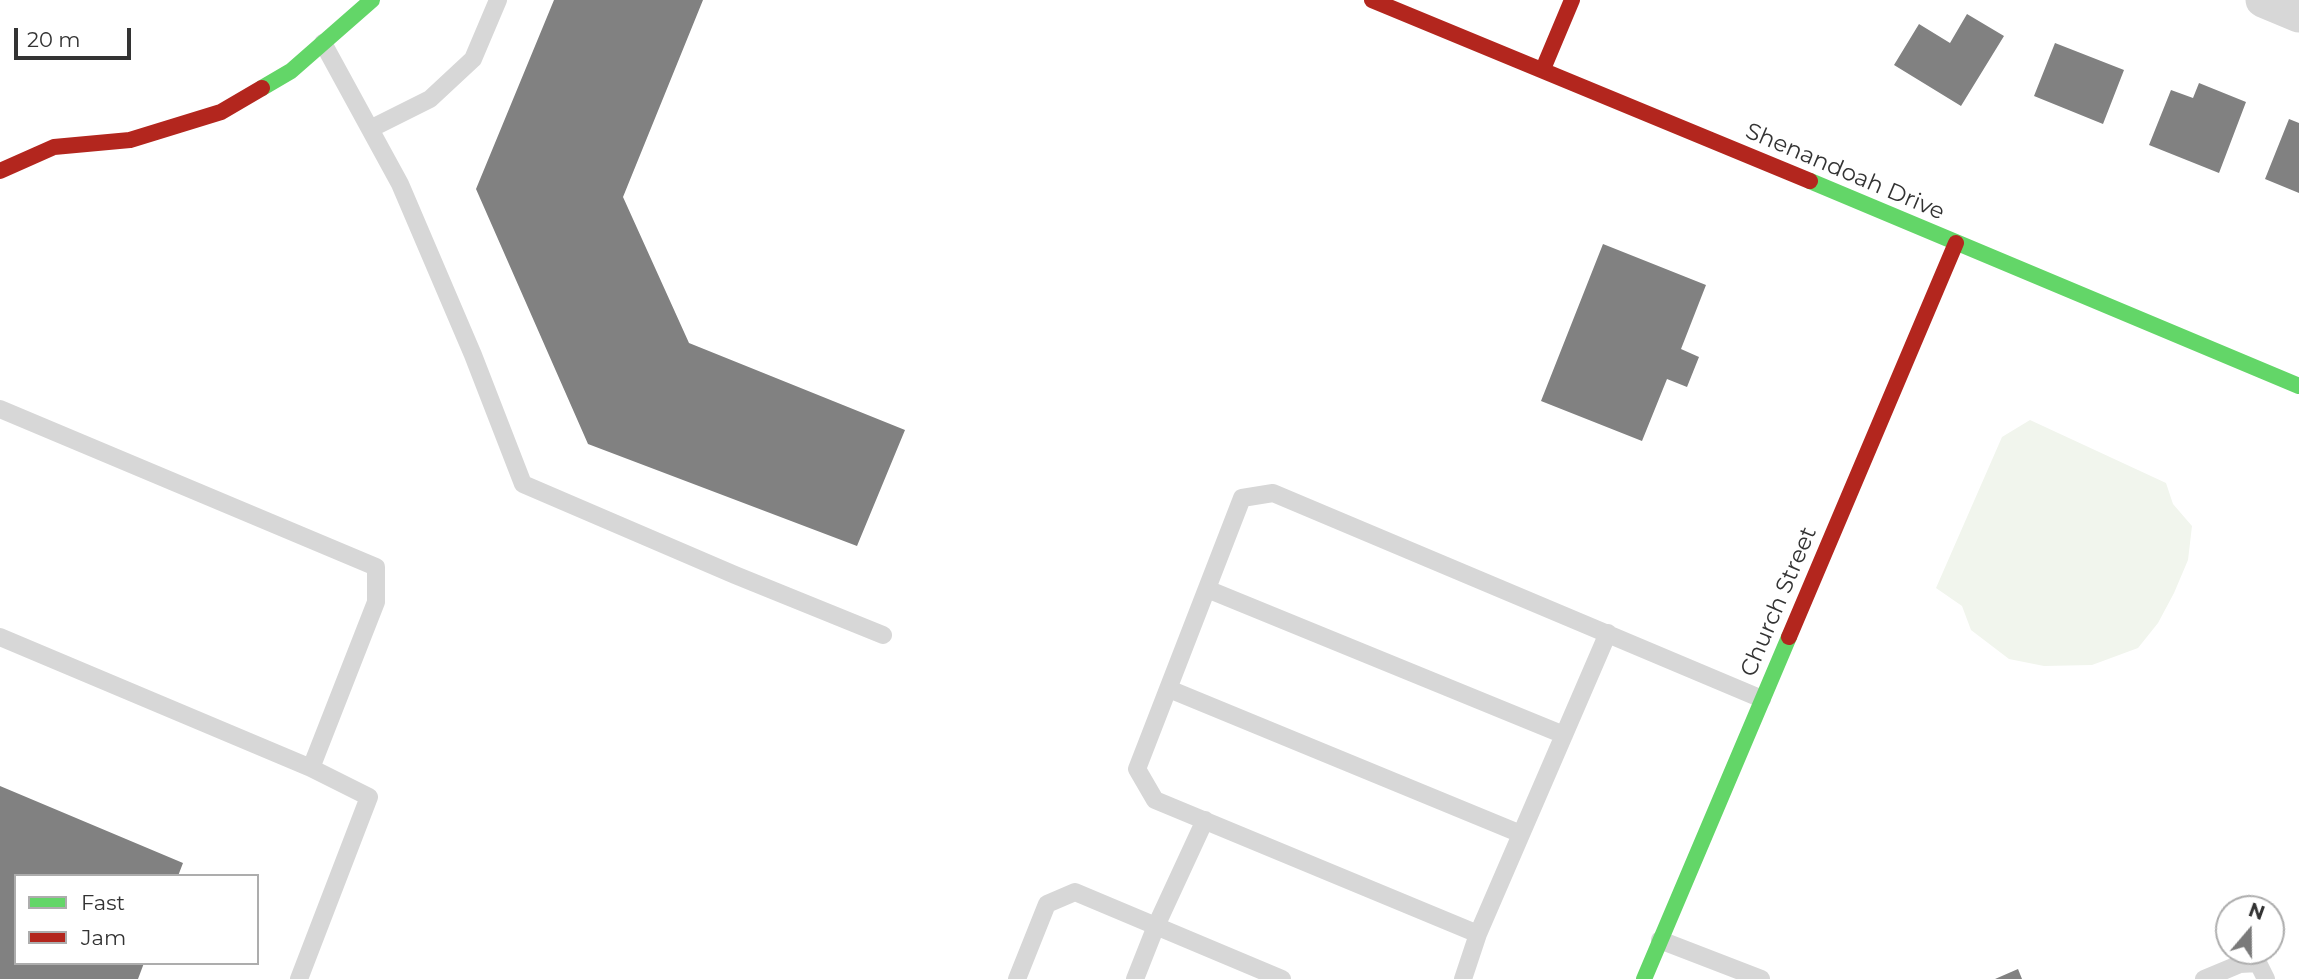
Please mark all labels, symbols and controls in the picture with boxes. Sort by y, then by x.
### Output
scale bar [18,14,135,58]
text: 20 m [27,27,81,52]
street label: Shenandoah Drive [1741,118,1949,226]
street label: Church Street [1735,523,1823,681]
legend [14,874,259,965]
text: Fast [81,890,125,915]
north arrow [2215,895,2285,965]
text: N [2246,898,2268,925]
text: Jam [81,925,126,950]

